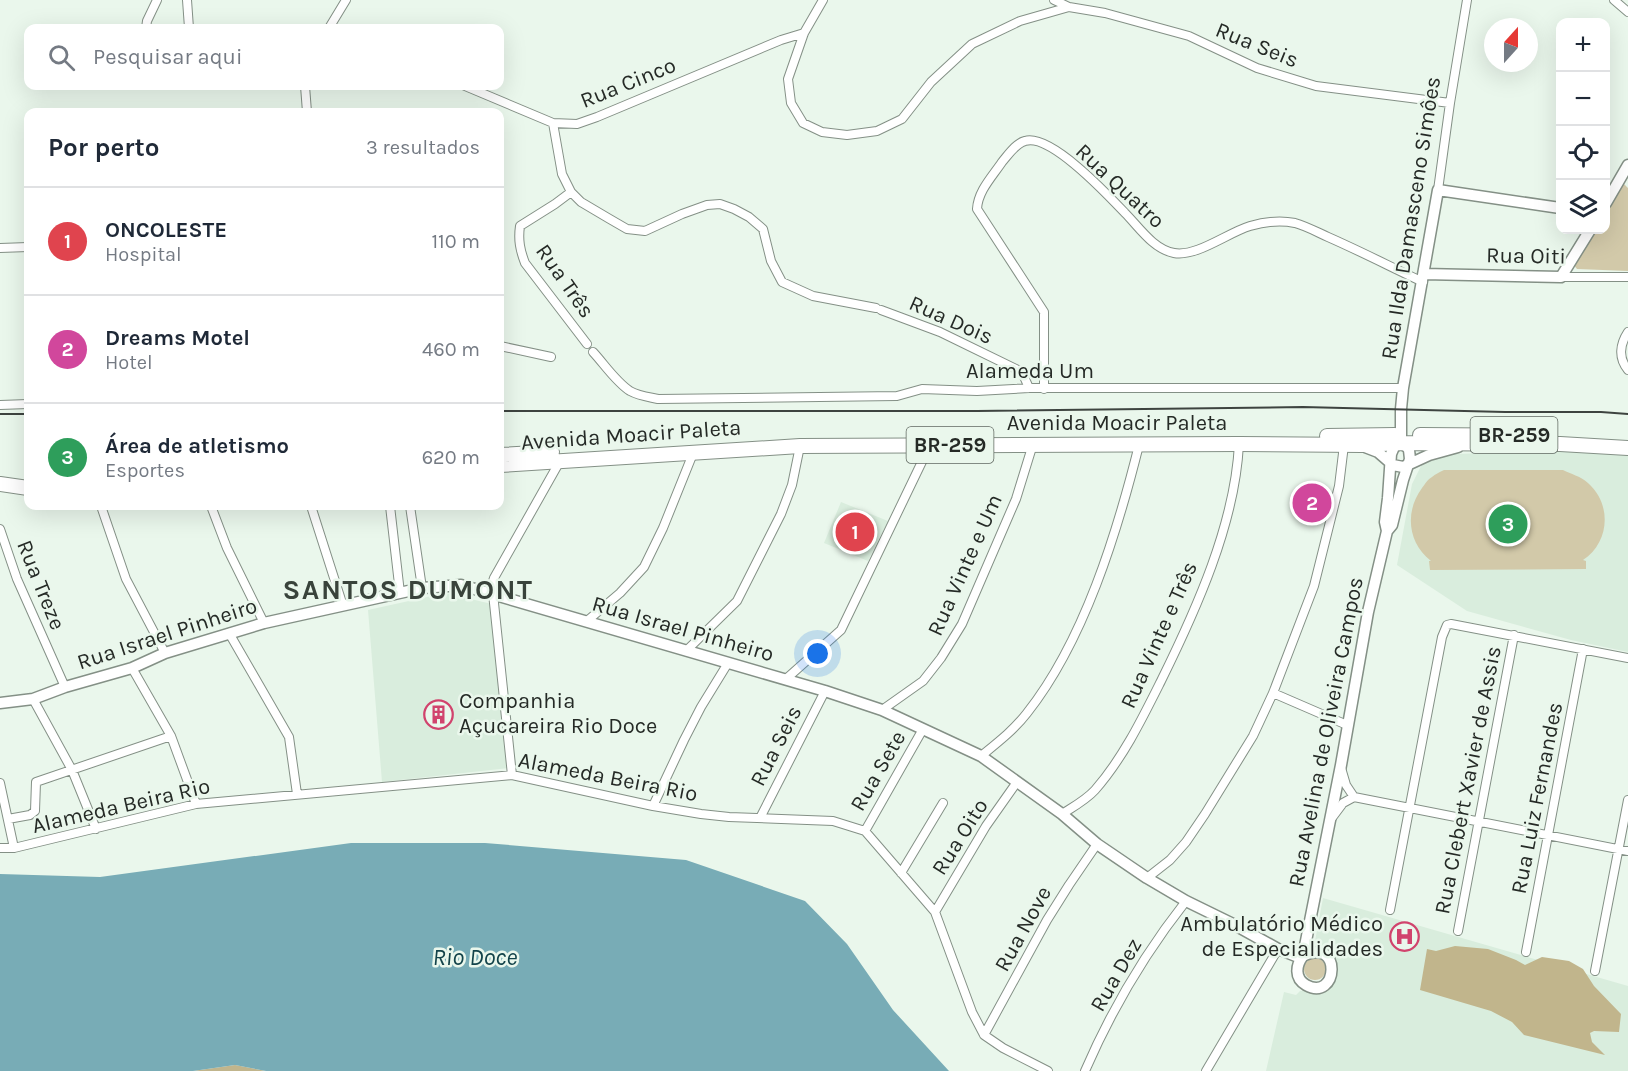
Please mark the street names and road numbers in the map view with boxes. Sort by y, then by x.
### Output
street label: Rua Seis [1212,17,1302,73]
street label: Rua Cinco [576,52,680,114]
street label: Rua Ilda Damasceno Simôes [1376,75,1446,361]
street label: Rua Quatro [1070,138,1170,234]
street label: Rua Três [530,239,600,323]
street label: Rua Oiti [1486,242,1566,270]
street label: Rua Dois [905,290,997,350]
street label: Alameda Um [966,358,1094,384]
street label: Avenida Moacir Paleta [1007,410,1227,436]
street label: Avenida Moacir Paleta [520,414,742,456]
road number: BR-259 [1470,417,1558,453]
road number: BR-259 [906,427,994,463]
street label: Rua Vinte e Um [922,490,1008,640]
street label: Rua Treze [11,536,71,634]
street label: Rua Vinte e Três [1115,558,1203,712]
street label: Rua Avelina de Oliveira Campos [1283,575,1369,889]
street label: Rua Israel Pinheiro [589,591,777,667]
street label: Rua Israel Pinheiro [74,593,260,675]
street label: Rua Clebert Xavier de Assis [1429,644,1507,916]
street label: Rua Luiz Fernandes [1506,700,1568,896]
street label: Rua Seis [745,701,807,791]
street label: Rua Sete [845,726,911,816]
street label: Alameda Beira Rio [516,747,700,807]
street label: Alameda Beira Rio [29,773,213,839]
street label: Rua Oito [926,794,994,880]
street label: Rua Nove [989,882,1057,976]
street label: Rua Dez [1085,934,1147,1016]

